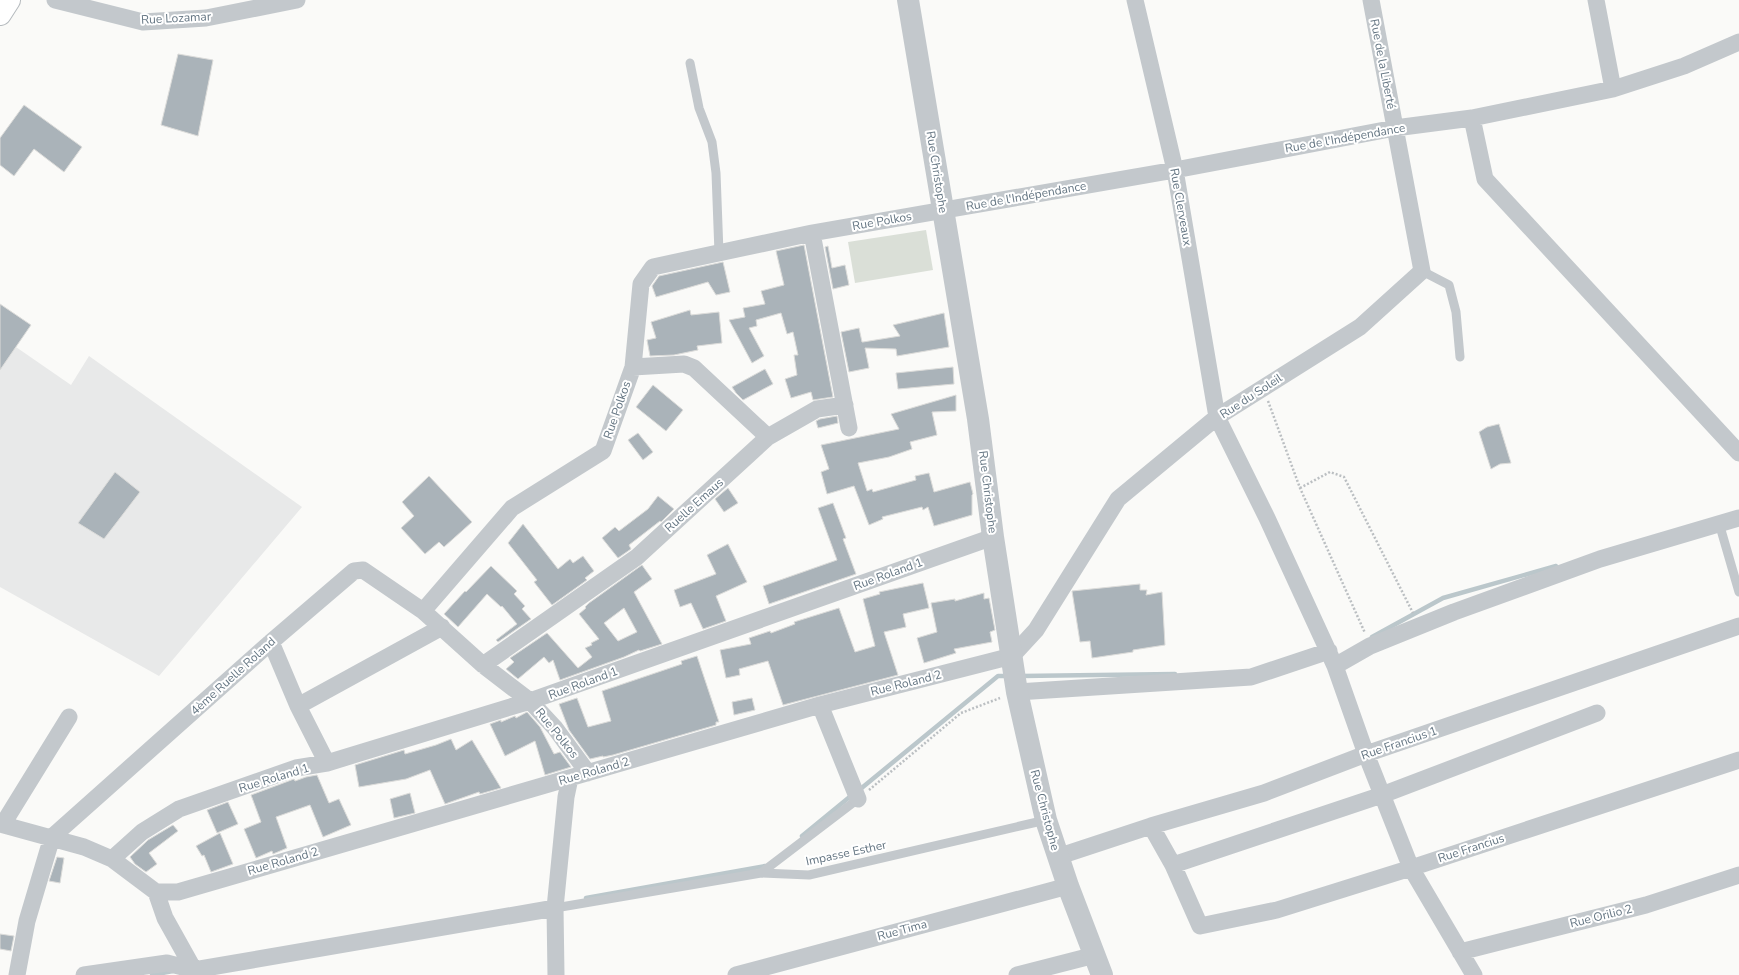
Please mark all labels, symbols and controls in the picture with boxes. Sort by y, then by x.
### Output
street label: Rue Lozamar [141,8,212,28]
street label: Rue de la Liberté [1366,18,1400,110]
street label: Rue de l'Indépendance [1284,120,1406,156]
street label: Rue Christophe [923,130,951,214]
street label: Rue Clerveaux [1166,167,1196,248]
street label: Rue de l'Indépendance [965,178,1087,214]
street label: Rue Polkos [851,208,913,234]
street label: Rue du Soleil [1217,370,1286,422]
street label: Rue Polkos [600,379,634,441]
street label: Rue Christophe [975,450,1001,534]
street label: Ruelle Emaus [661,474,727,536]
street label: Rue Roland 1 [851,554,925,594]
street label: 4ème Ruelle Roland [187,633,279,719]
street label: Rue Roland 1 [546,663,620,703]
street label: Rue Roland 2 [869,666,943,700]
street label: Rue Polkos [532,705,582,762]
street label: Rue Francius 1 [1359,723,1439,763]
street label: Rue Roland 2 [557,753,631,789]
street label: Rue Roland 1 [237,760,311,796]
street label: Rue Christophe [1027,768,1063,852]
street label: Rue Francius [1436,830,1506,866]
street label: Impasse Esther [804,837,888,869]
street label: Rue Roland 2 [246,843,320,879]
street label: Rue Orilio 2 [1568,901,1634,931]
street label: Rue Tima [875,916,929,944]

